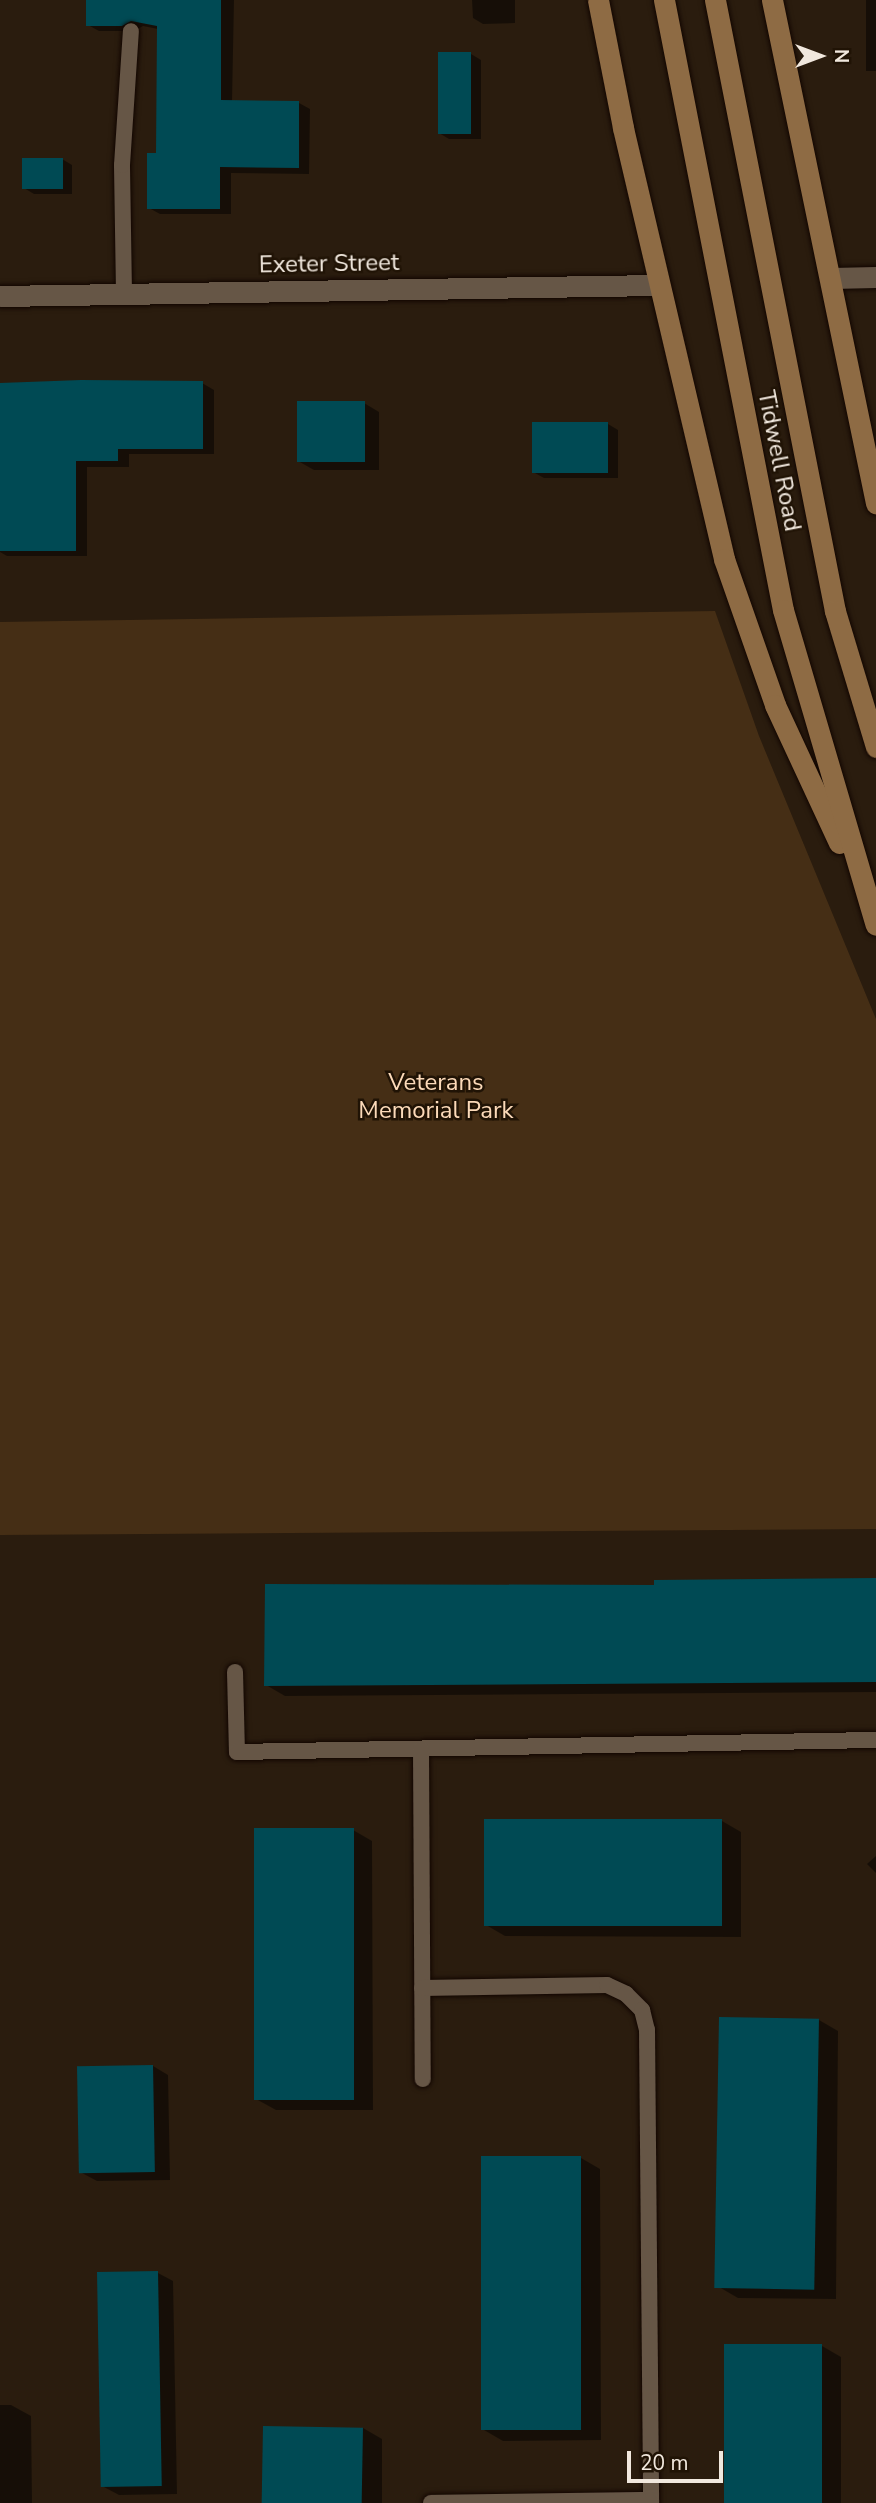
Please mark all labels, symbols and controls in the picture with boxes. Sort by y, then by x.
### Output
north arrow [785,21,855,91]
text: N [828,49,854,63]
street label: Exeter Street [259,248,399,280]
street label: Tidwell Road [751,388,807,534]
park label: Veterans Memorial Park [358,1069,514,1125]
scale bar [631,2436,727,2480]
text: 20 m [640,2449,689,2477]

